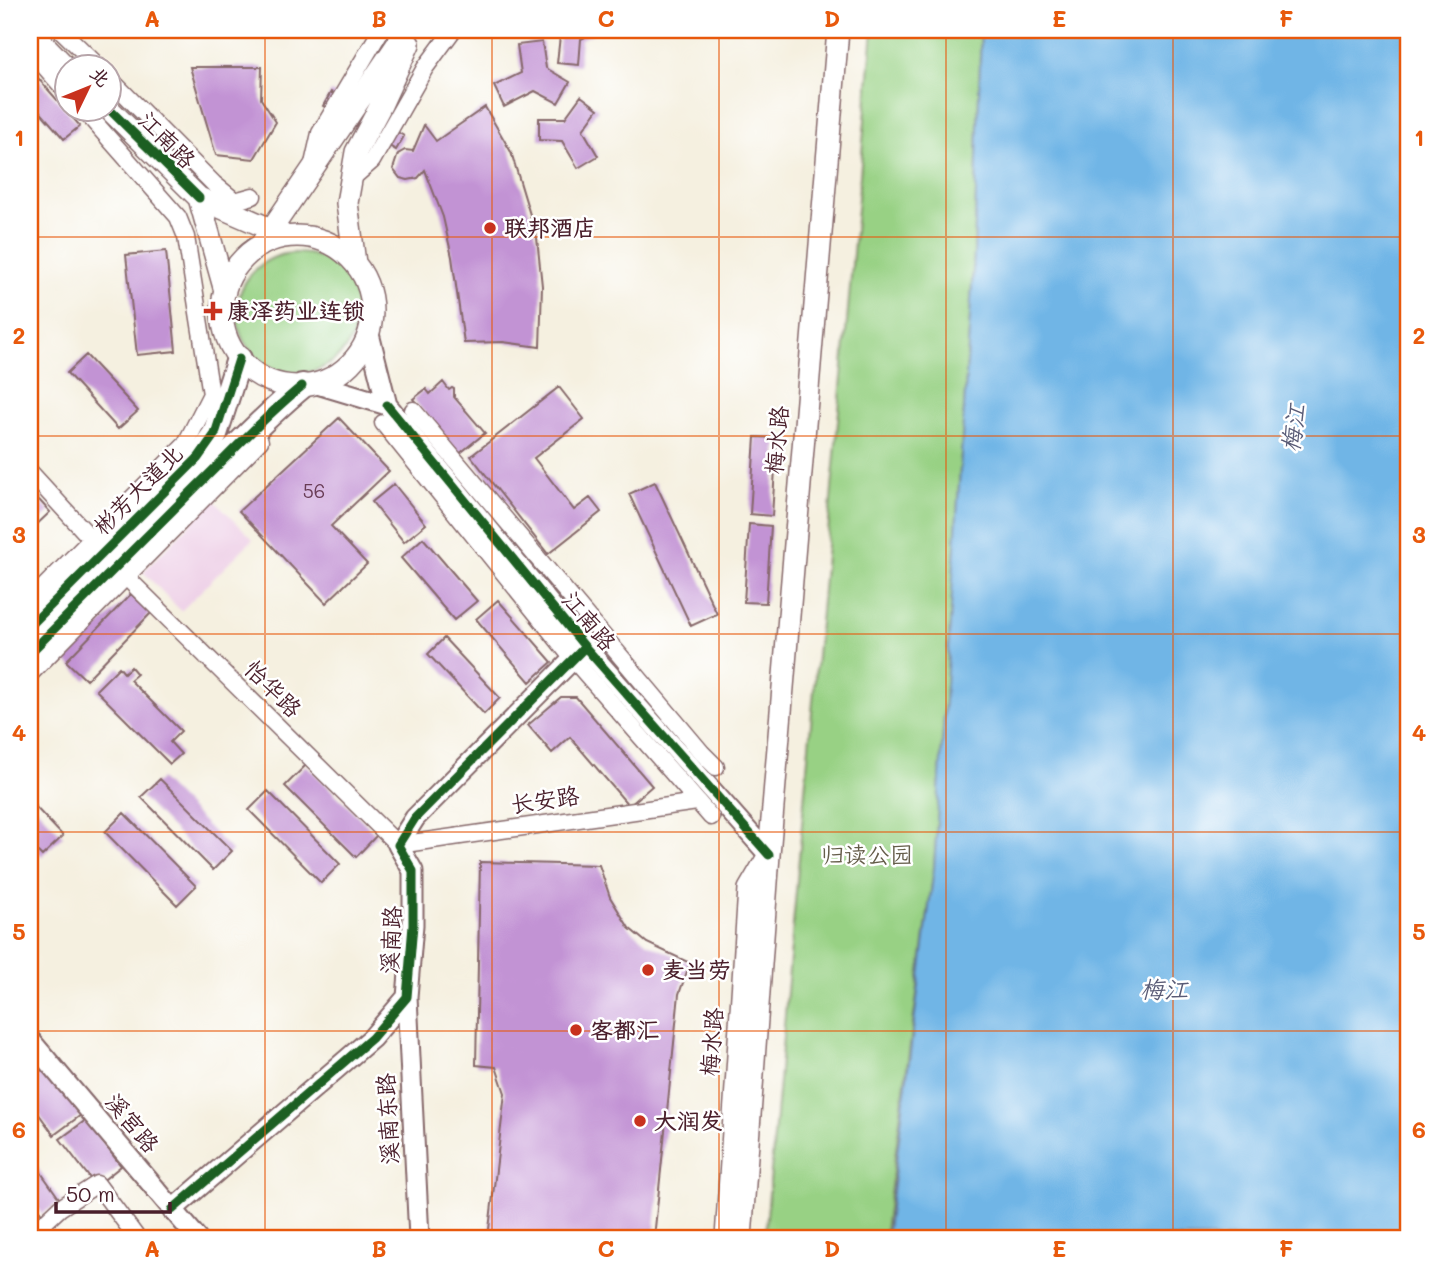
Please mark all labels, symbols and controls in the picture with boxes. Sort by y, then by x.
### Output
text: A [144,3,160,33]
text: B [371,3,387,33]
text: C [597,3,615,33]
text: D [824,3,840,33]
text: E [1052,3,1066,33]
text: F [1279,3,1293,33]
north arrow [52,52,122,122]
text: 北 [85,61,116,92]
street label: 江南路 [133,104,203,174]
text: 1 [14,122,24,152]
text: 1 [1414,122,1424,152]
place label: 联邦酒店 [504,212,596,242]
marker: 联邦酒店 [482,220,498,236]
place label: 康泽药业连锁 [227,295,365,325]
marker: 康泽药业连锁 [205,303,221,319]
text: 2 [13,320,25,350]
text: 2 [1413,320,1425,350]
water label: 梅江 [1274,401,1311,454]
street label: 梅水路 [758,404,794,476]
street label: 彬芳大道北 [86,438,189,541]
house number: 56 [303,478,325,503]
text: 3 [12,519,26,549]
text: 3 [1412,519,1426,549]
street label: 江南路 [556,584,623,656]
street label: 怡华路 [239,653,309,723]
text: 4 [12,717,26,747]
text: 4 [1412,717,1426,747]
street label: 长安路 [509,779,581,819]
park label: 归读公园 [821,839,913,869]
street label: 溪南路 [373,905,407,975]
text: 5 [12,916,26,946]
text: 5 [1412,916,1426,946]
place label: 麦当劳 [662,954,731,984]
marker: 麦当劳 [640,962,656,978]
water label: 梅江 [1140,973,1189,1004]
street label: 梅水路 [694,1006,728,1077]
place label: 客都汇 [590,1014,659,1044]
marker: 客都汇 [568,1022,584,1038]
street label: 溪南东路 [370,1072,404,1166]
street label: 溪宫路 [99,1086,166,1158]
place label: 大润发 [654,1105,723,1135]
marker: 大润发 [632,1113,648,1129]
text: 6 [12,1114,26,1144]
text: 6 [1412,1114,1426,1144]
scale bar [56,1170,170,1214]
text: 50 m [66,1180,115,1207]
text: A [144,1233,160,1263]
text: B [371,1233,387,1263]
text: C [597,1233,615,1263]
text: D [824,1233,840,1263]
text: E [1052,1233,1066,1263]
text: F [1279,1233,1293,1263]

